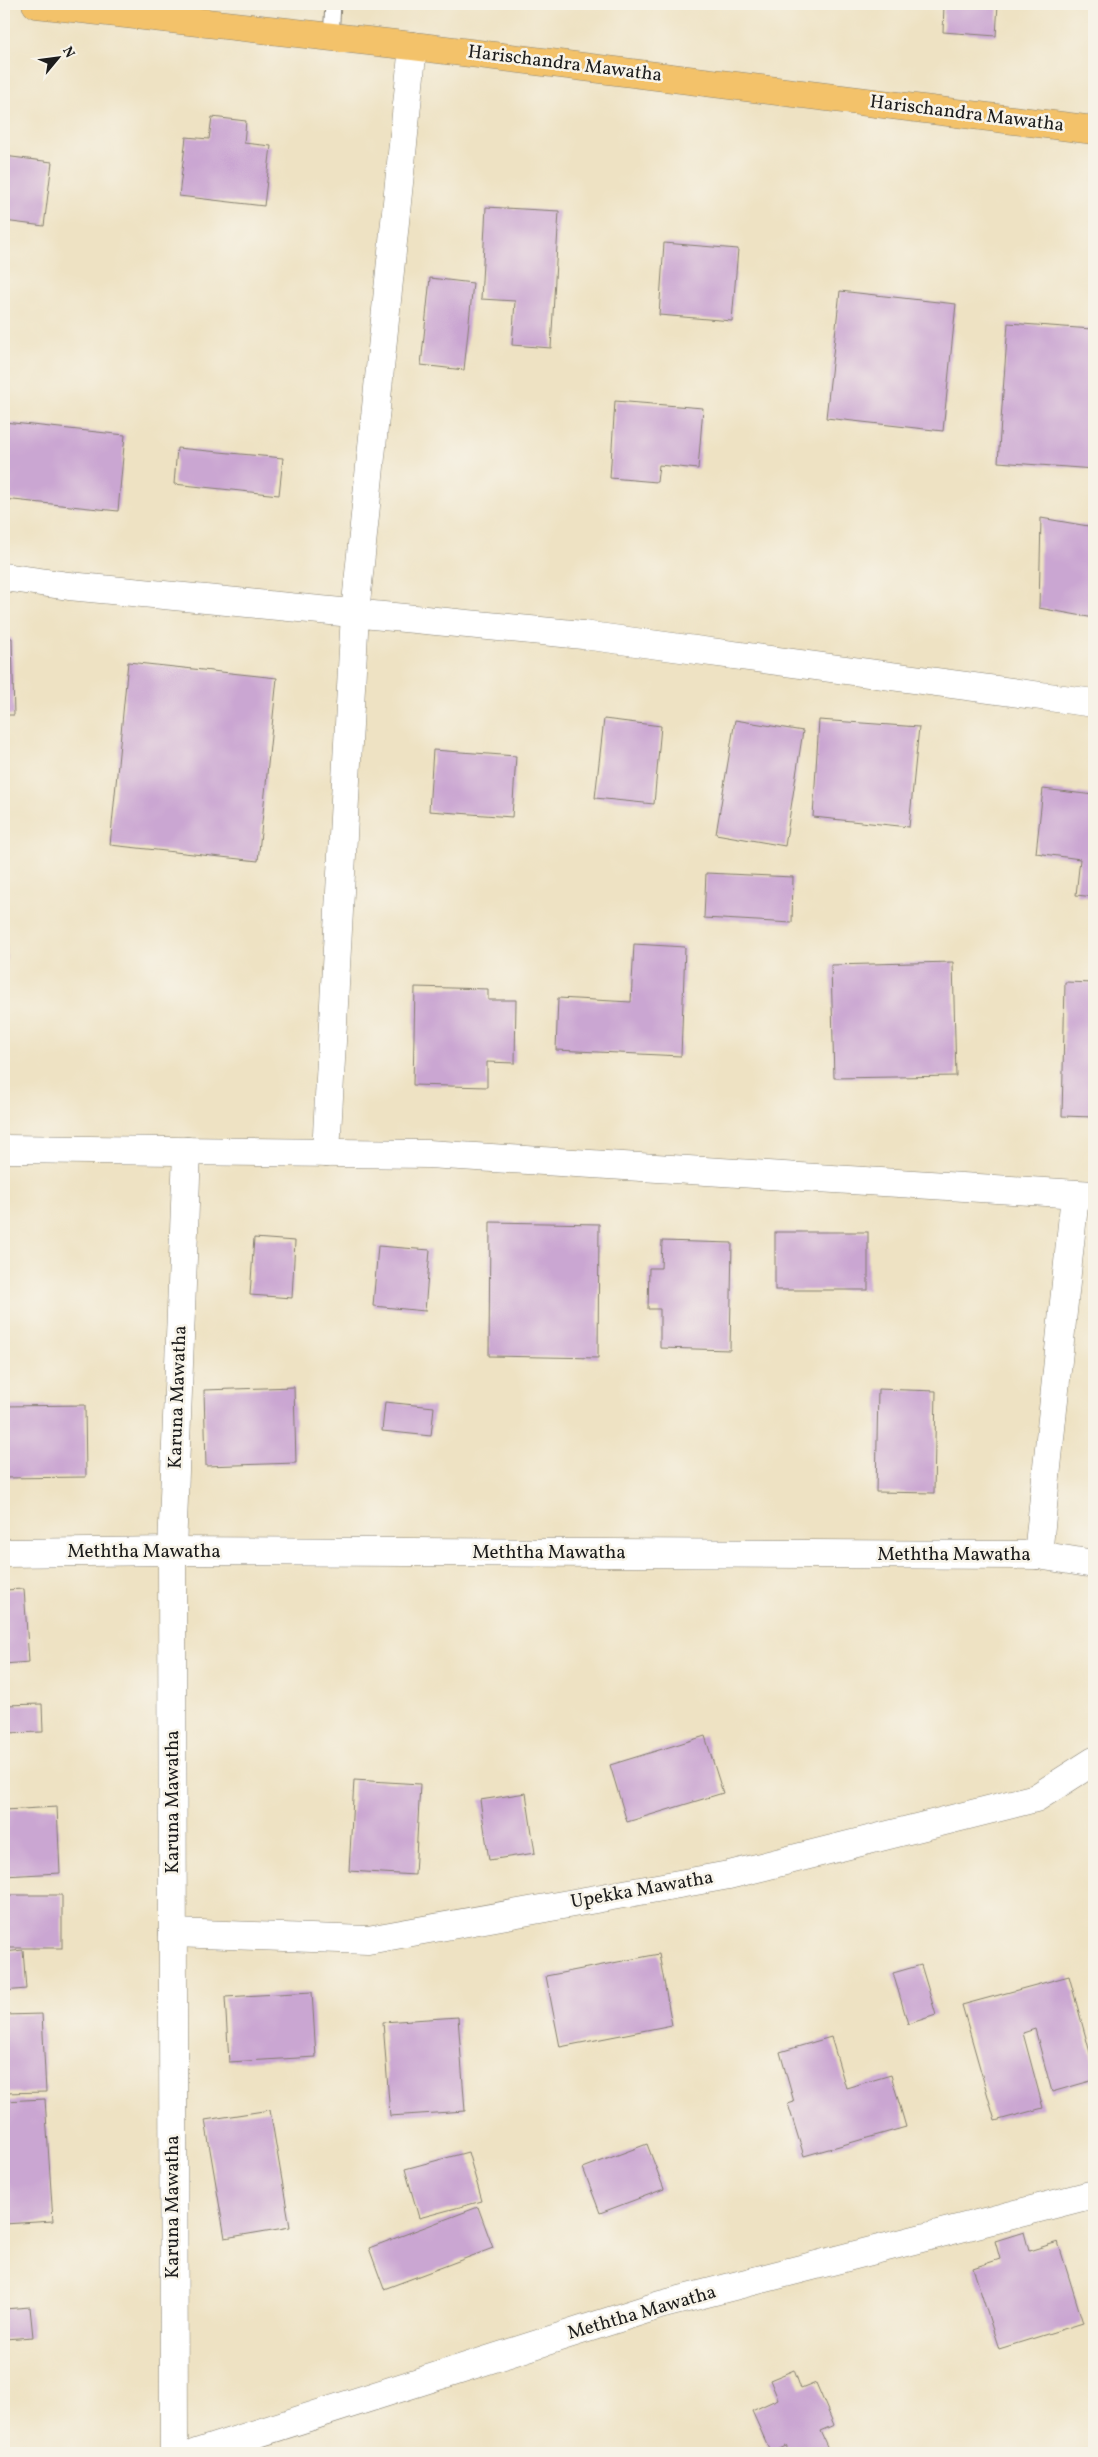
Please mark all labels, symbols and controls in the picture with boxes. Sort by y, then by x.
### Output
north arrow [32,32,82,82]
street label: Harischandra Mawatha [466,39,664,89]
text: N [57,43,79,61]
street label: Harischandra Mawatha [868,89,1066,139]
street label: Karuna Mawatha [163,1325,193,1469]
street label: Meththa Mawatha [67,1539,221,1565]
street label: Meththa Mawatha [472,1540,626,1566]
street label: Meththa Mawatha [877,1542,1031,1568]
street label: Karuna Mawatha [160,1730,186,1874]
street label: Upekka Mawatha [569,1865,715,1915]
street label: Karuna Mawatha [160,2135,186,2279]
street label: Meththa Mawatha [565,2279,719,2347]

